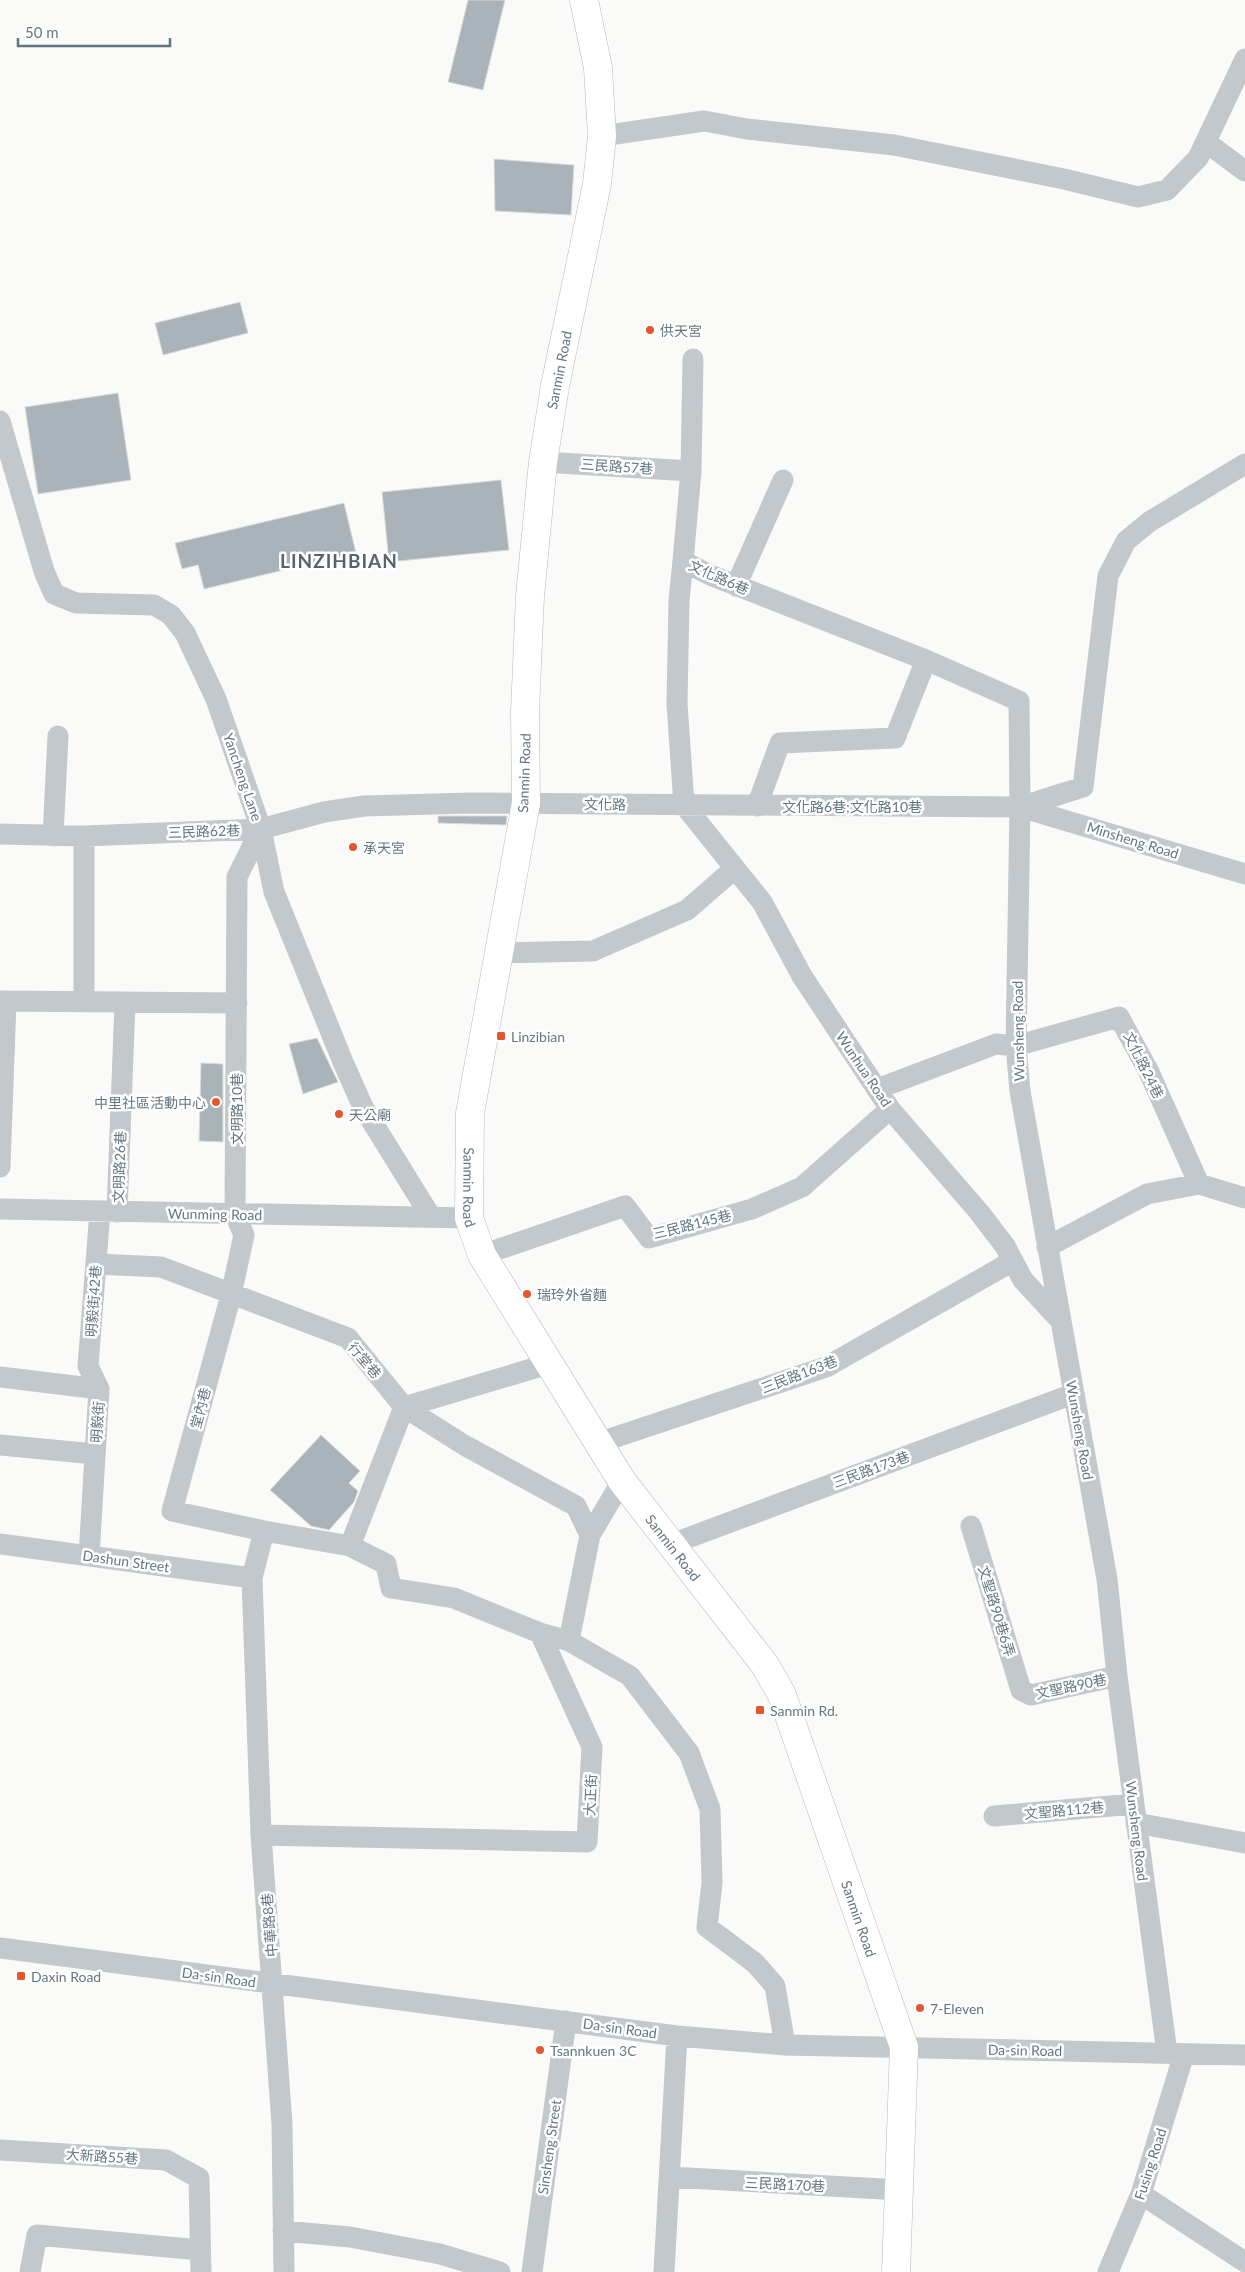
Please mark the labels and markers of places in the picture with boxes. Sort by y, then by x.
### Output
place label: 供天宮 [660,322,702,339]
marker: 供天宮 [644,324,656,336]
place label: 承天宮 [363,839,405,856]
marker: 承天宮 [347,841,359,853]
place label: Linzibian [511,1028,565,1045]
marker: Linzibian [495,1030,507,1042]
place label: 中里社區活動中心 [94,1094,206,1111]
marker: 中里社區活動中心 [210,1096,222,1108]
place label: 天公廟 [349,1106,391,1123]
marker: 天公廟 [333,1108,345,1120]
place label: 瑞玲外省麵 [537,1286,607,1303]
marker: 瑞玲外省麵 [521,1288,533,1300]
place label: Sanmin Rd. [770,1702,838,1719]
marker: Sanmin Rd. [754,1704,766,1716]
place label: Daxin Road [31,1968,101,1985]
marker: Daxin Road [15,1970,27,1982]
place label: 7-Eleven [930,2000,984,2017]
marker: 7-Eleven [914,2002,926,2014]
place label: Tsannkuen 3C [550,2042,637,2059]
marker: Tsannkuen 3C [534,2044,546,2056]

